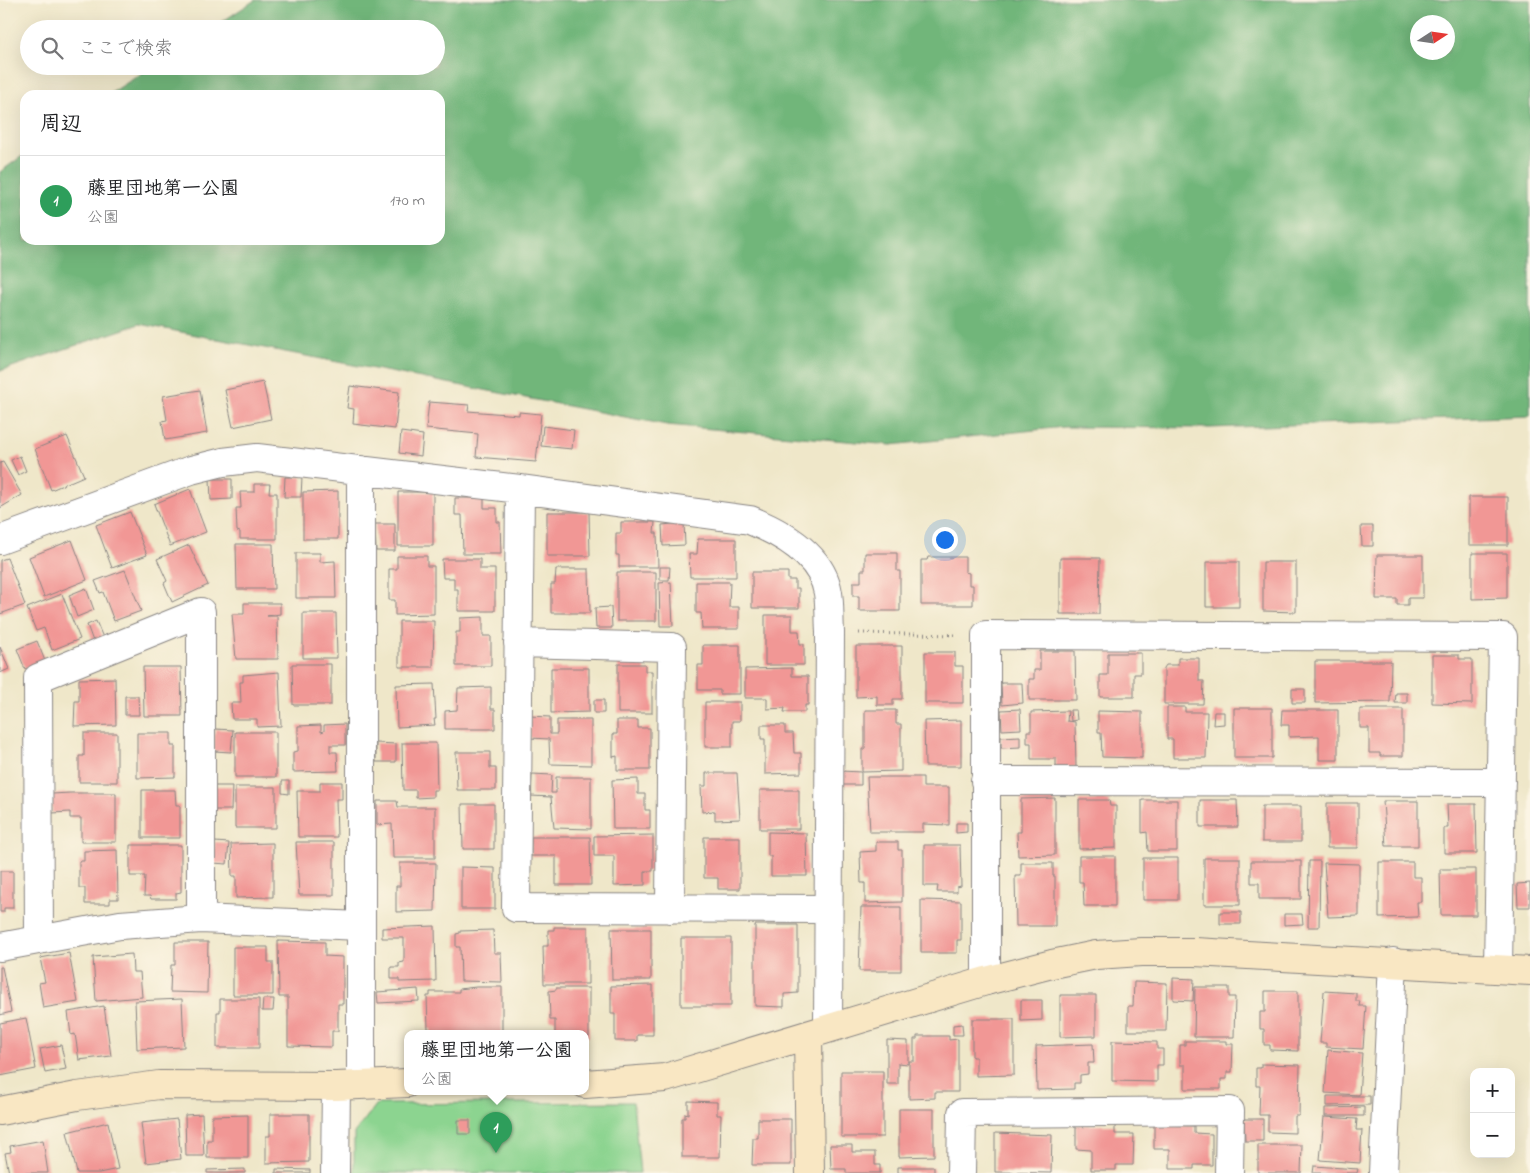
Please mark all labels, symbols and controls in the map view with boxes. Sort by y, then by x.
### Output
north arrow [1410,15,1455,60]
search box [20,20,445,75]
icon: search [38,34,66,62]
text: ここで検索 [78,36,173,63]
text: 周辺 [40,110,82,140]
text: 藤里団地第一公園 [87,176,239,203]
text: 1 [53,189,59,213]
text: 170 m [390,189,425,213]
text: 公園 [87,206,119,230]
your location [932,527,958,553]
popup [404,1030,589,1095]
text: 藤里団地第一公園 [420,1038,573,1065]
text: 公園 [420,1068,453,1092]
map controls [1470,1068,1515,1158]
button: + [1470,1068,1515,1113]
pin: 1 [480,1112,512,1153]
button: − [1470,1113,1515,1158]

